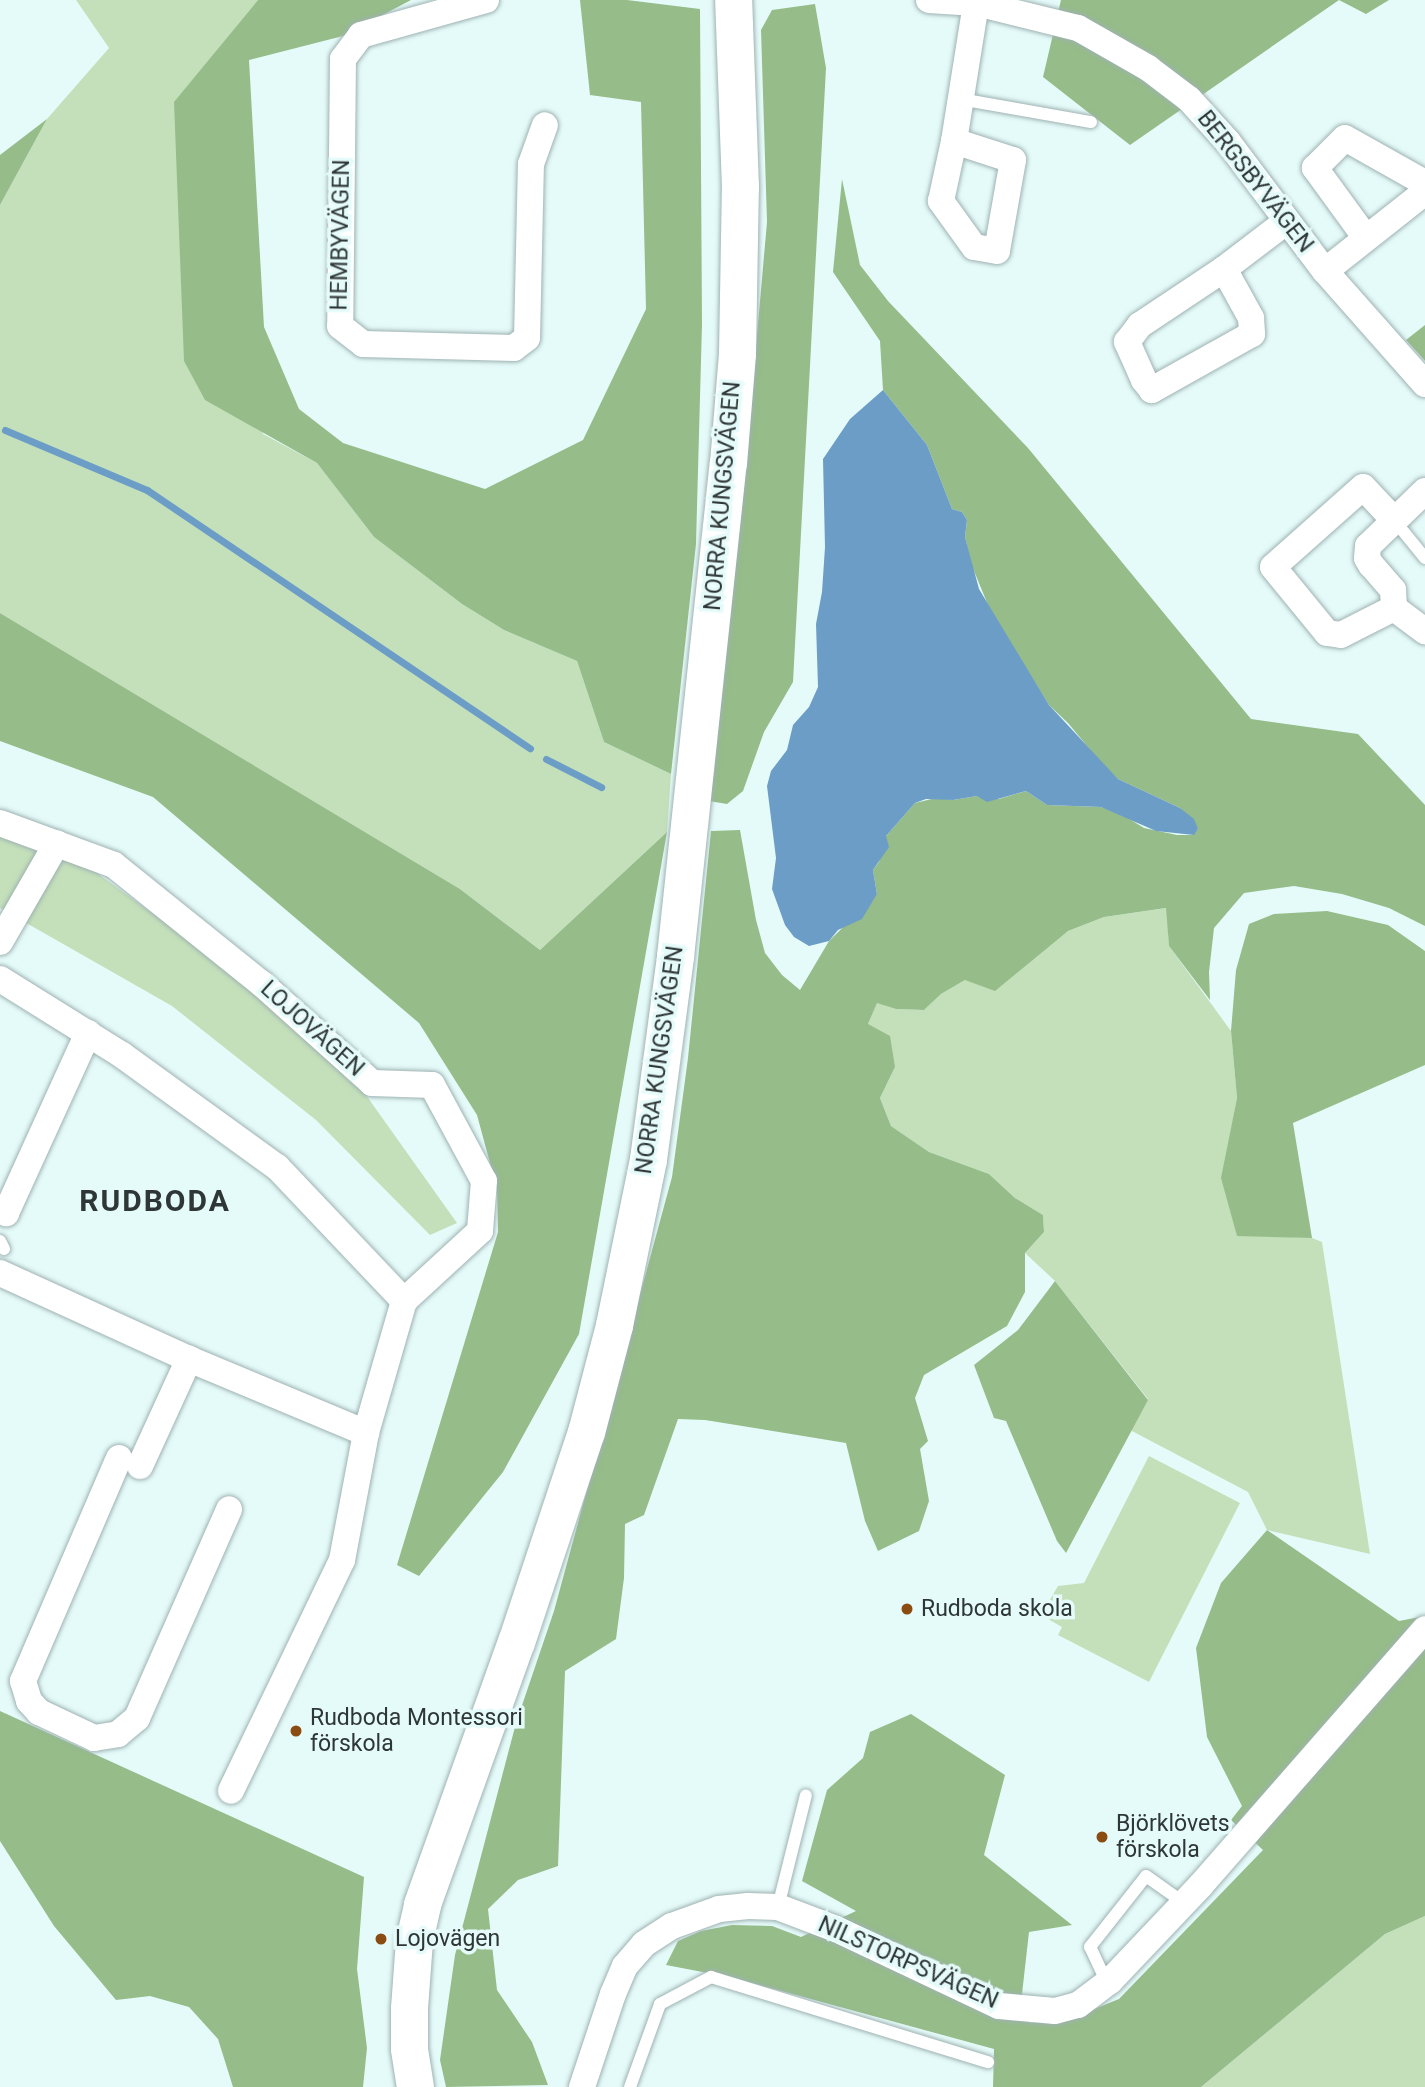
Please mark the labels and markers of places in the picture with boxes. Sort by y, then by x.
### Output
place label: Rudboda skola [921,1595,1073,1623]
marker: Rudboda skola [899,1601,915,1617]
place label: Rudboda Montessori förskola [310,1704,523,1758]
marker: Rudboda Montessori förskola [288,1723,304,1739]
place label: Björklövets förskola [1116,1810,1230,1864]
marker: Björklövets förskola [1094,1829,1110,1845]
place label: Lojovägen [395,1925,500,1953]
marker: Lojovägen [373,1931,389,1947]

